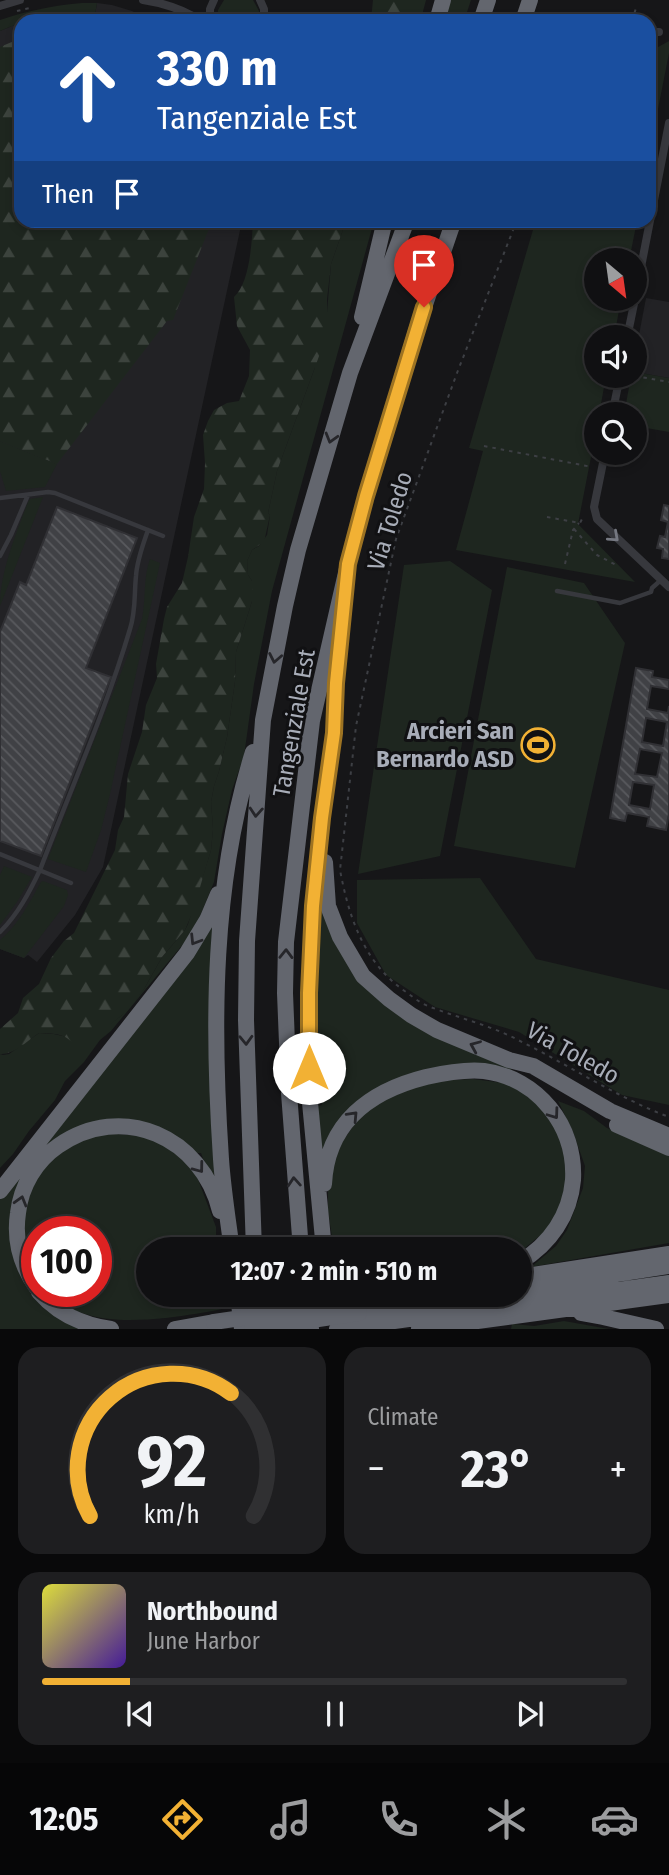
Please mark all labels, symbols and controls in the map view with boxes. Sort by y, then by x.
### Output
text: 330 m [157,39,278,98]
icon: ahead [42,42,133,133]
text: Tangenziale Est [157,99,357,137]
icon: arrive [108,175,146,213]
text: Then [42,179,94,210]
pin [394,235,454,307]
icon: arrive [405,246,443,284]
north arrow [584,248,648,312]
map controls [584,248,647,465]
button: sound [584,325,647,388]
button: search [584,402,647,465]
one-way arrow [324,432,339,444]
street label: Via Toledo [362,468,418,574]
one-way arrow [606,529,619,541]
street label: Tangenziale Est [267,647,321,799]
one-way arrow [268,652,283,664]
place label: Arcieri San Bernardo ASD [376,717,514,773]
sports icon: Arcieri San Bernardo ASD [519,726,557,764]
one-way arrow [249,807,264,818]
one-way arrow [190,933,203,946]
one-way arrow [278,949,294,959]
street label: Via Toledo [522,1016,624,1090]
position arrow [272,1031,346,1105]
one-way arrow [239,1034,254,1045]
one-way arrow [469,1040,482,1054]
one-way arrow [546,1106,558,1118]
one-way arrow [344,1111,357,1124]
one-way arrow [191,1161,204,1173]
one-way arrow [287,1176,302,1187]
one-way arrow [13,1195,27,1207]
speed limit sign: 100 [21,1216,112,1307]
text: 12:07 · 2 min · 510 m [231,1256,437,1287]
text: Climate [368,1403,438,1431]
text: 92 [137,1419,207,1506]
text: 23° [461,1438,534,1501]
text: − [368,1446,385,1492]
text: + [610,1446,627,1492]
text: km/h [144,1500,200,1530]
text: Northbound [147,1596,278,1627]
text: June Harbor [147,1627,260,1655]
icon: previous [121,1695,159,1733]
icon: pause [316,1695,354,1733]
icon: next [511,1695,549,1733]
icon: directions [158,1795,207,1844]
icon: music [266,1795,315,1844]
icon: phone [374,1795,423,1844]
icon: climate [482,1795,531,1844]
icon: car [590,1795,639,1844]
text: 12:05 [30,1800,98,1838]

